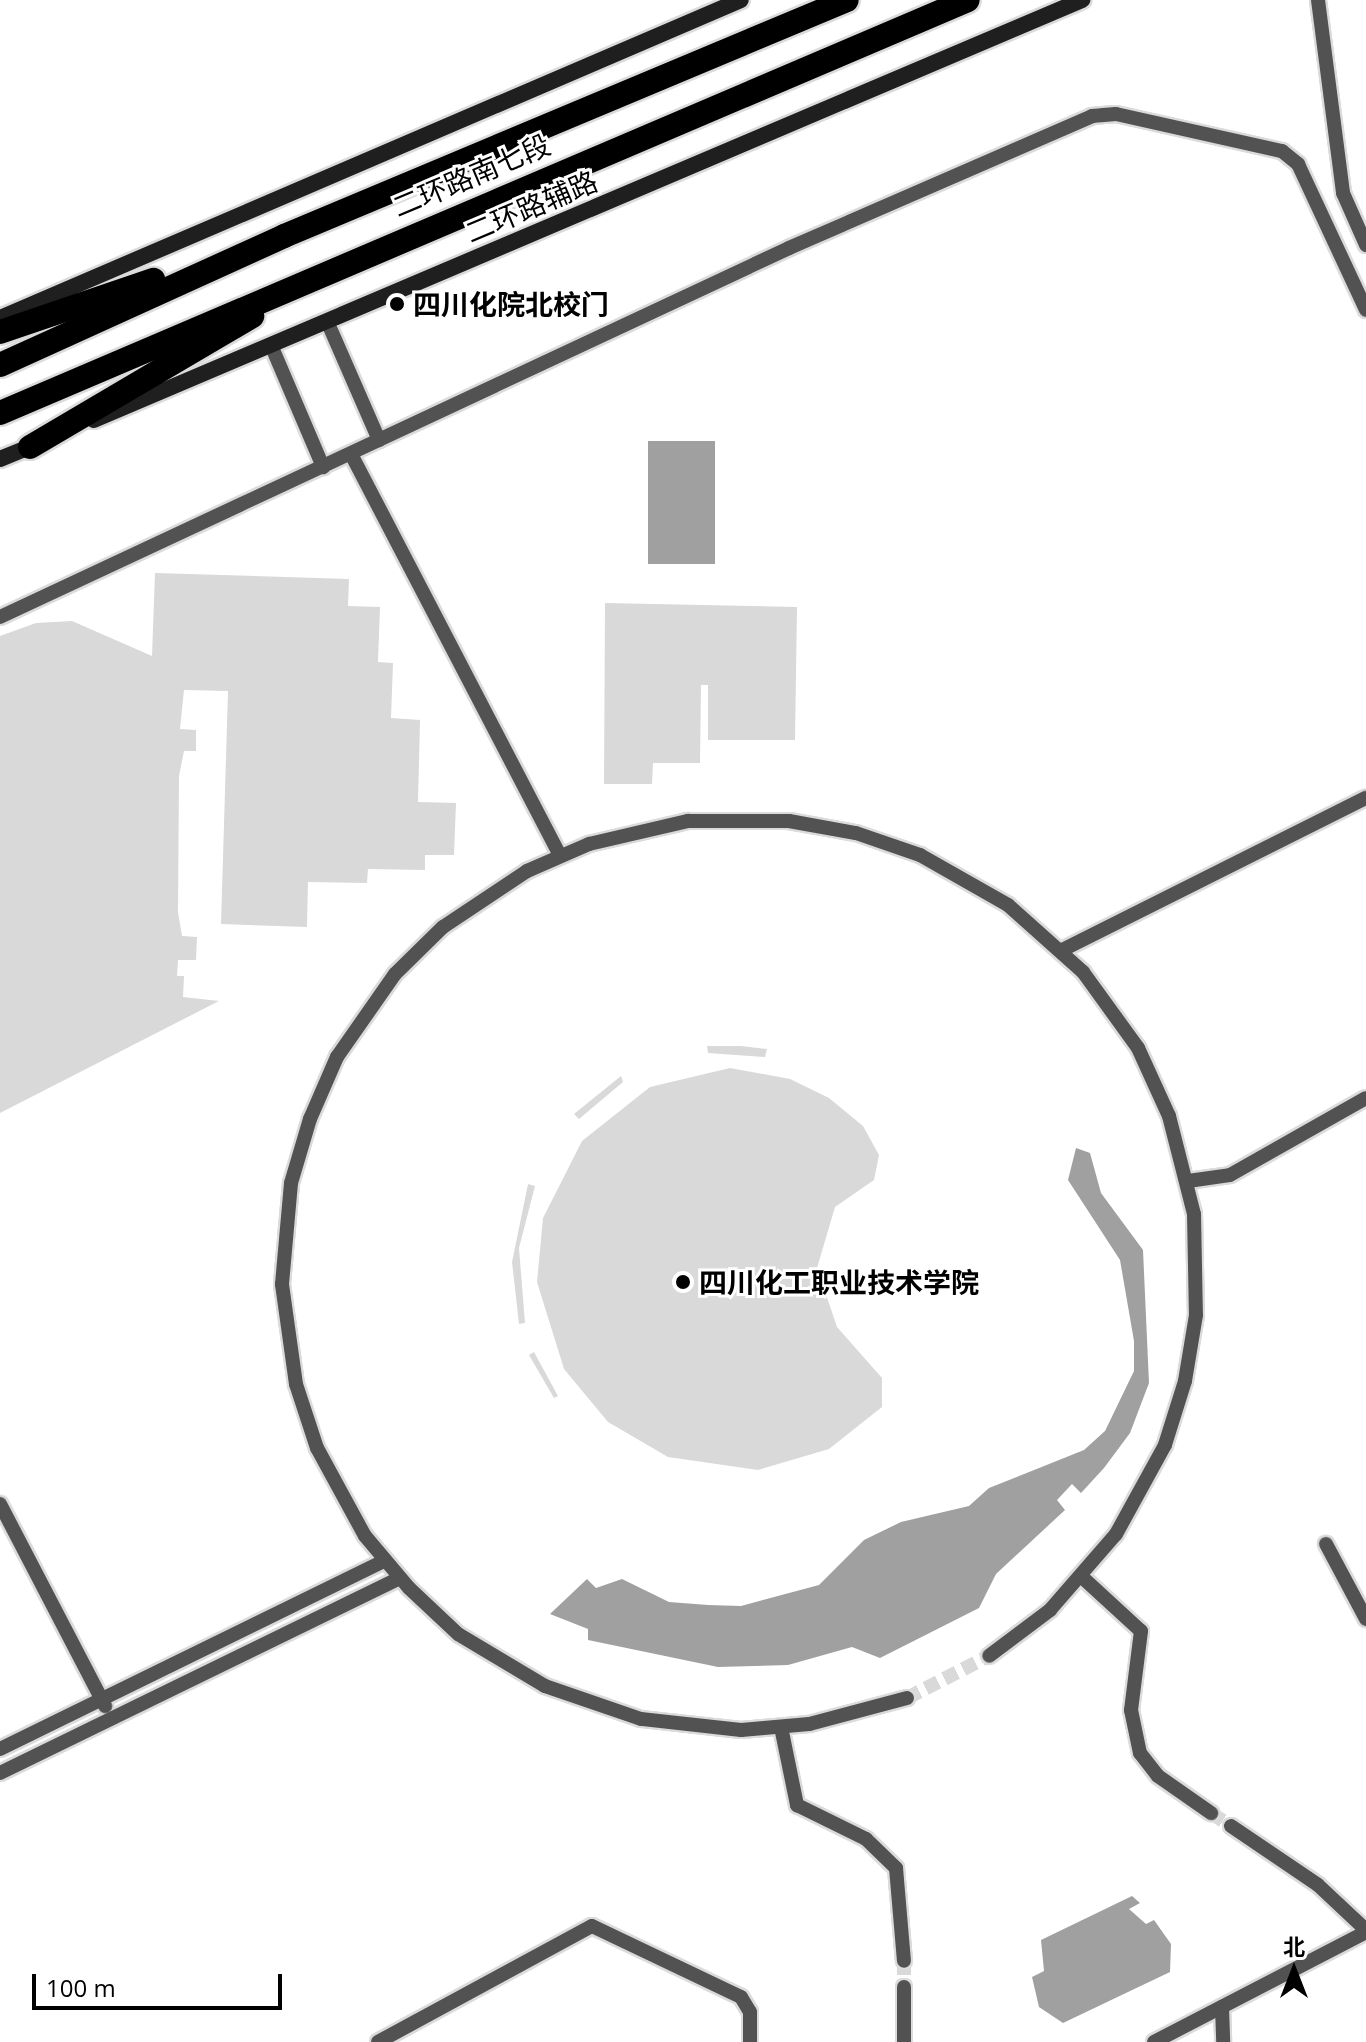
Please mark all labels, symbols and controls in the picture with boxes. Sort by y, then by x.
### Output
street label: 二环路南七段 [387,127,555,223]
street label: 二环路辅路 [460,163,602,249]
place label: 四川化院北校门 [413,287,609,321]
marker: 四川化院北校门 [388,295,406,313]
place label: 四川化工职业技术学院 [699,1265,979,1299]
marker: 四川化工职业技术学院 [674,1273,692,1291]
north arrow [1254,1930,1334,2010]
text: 北 [1283,1931,1305,1961]
scale bar [36,1958,286,2008]
text: 100 m [46,1971,116,2004]

